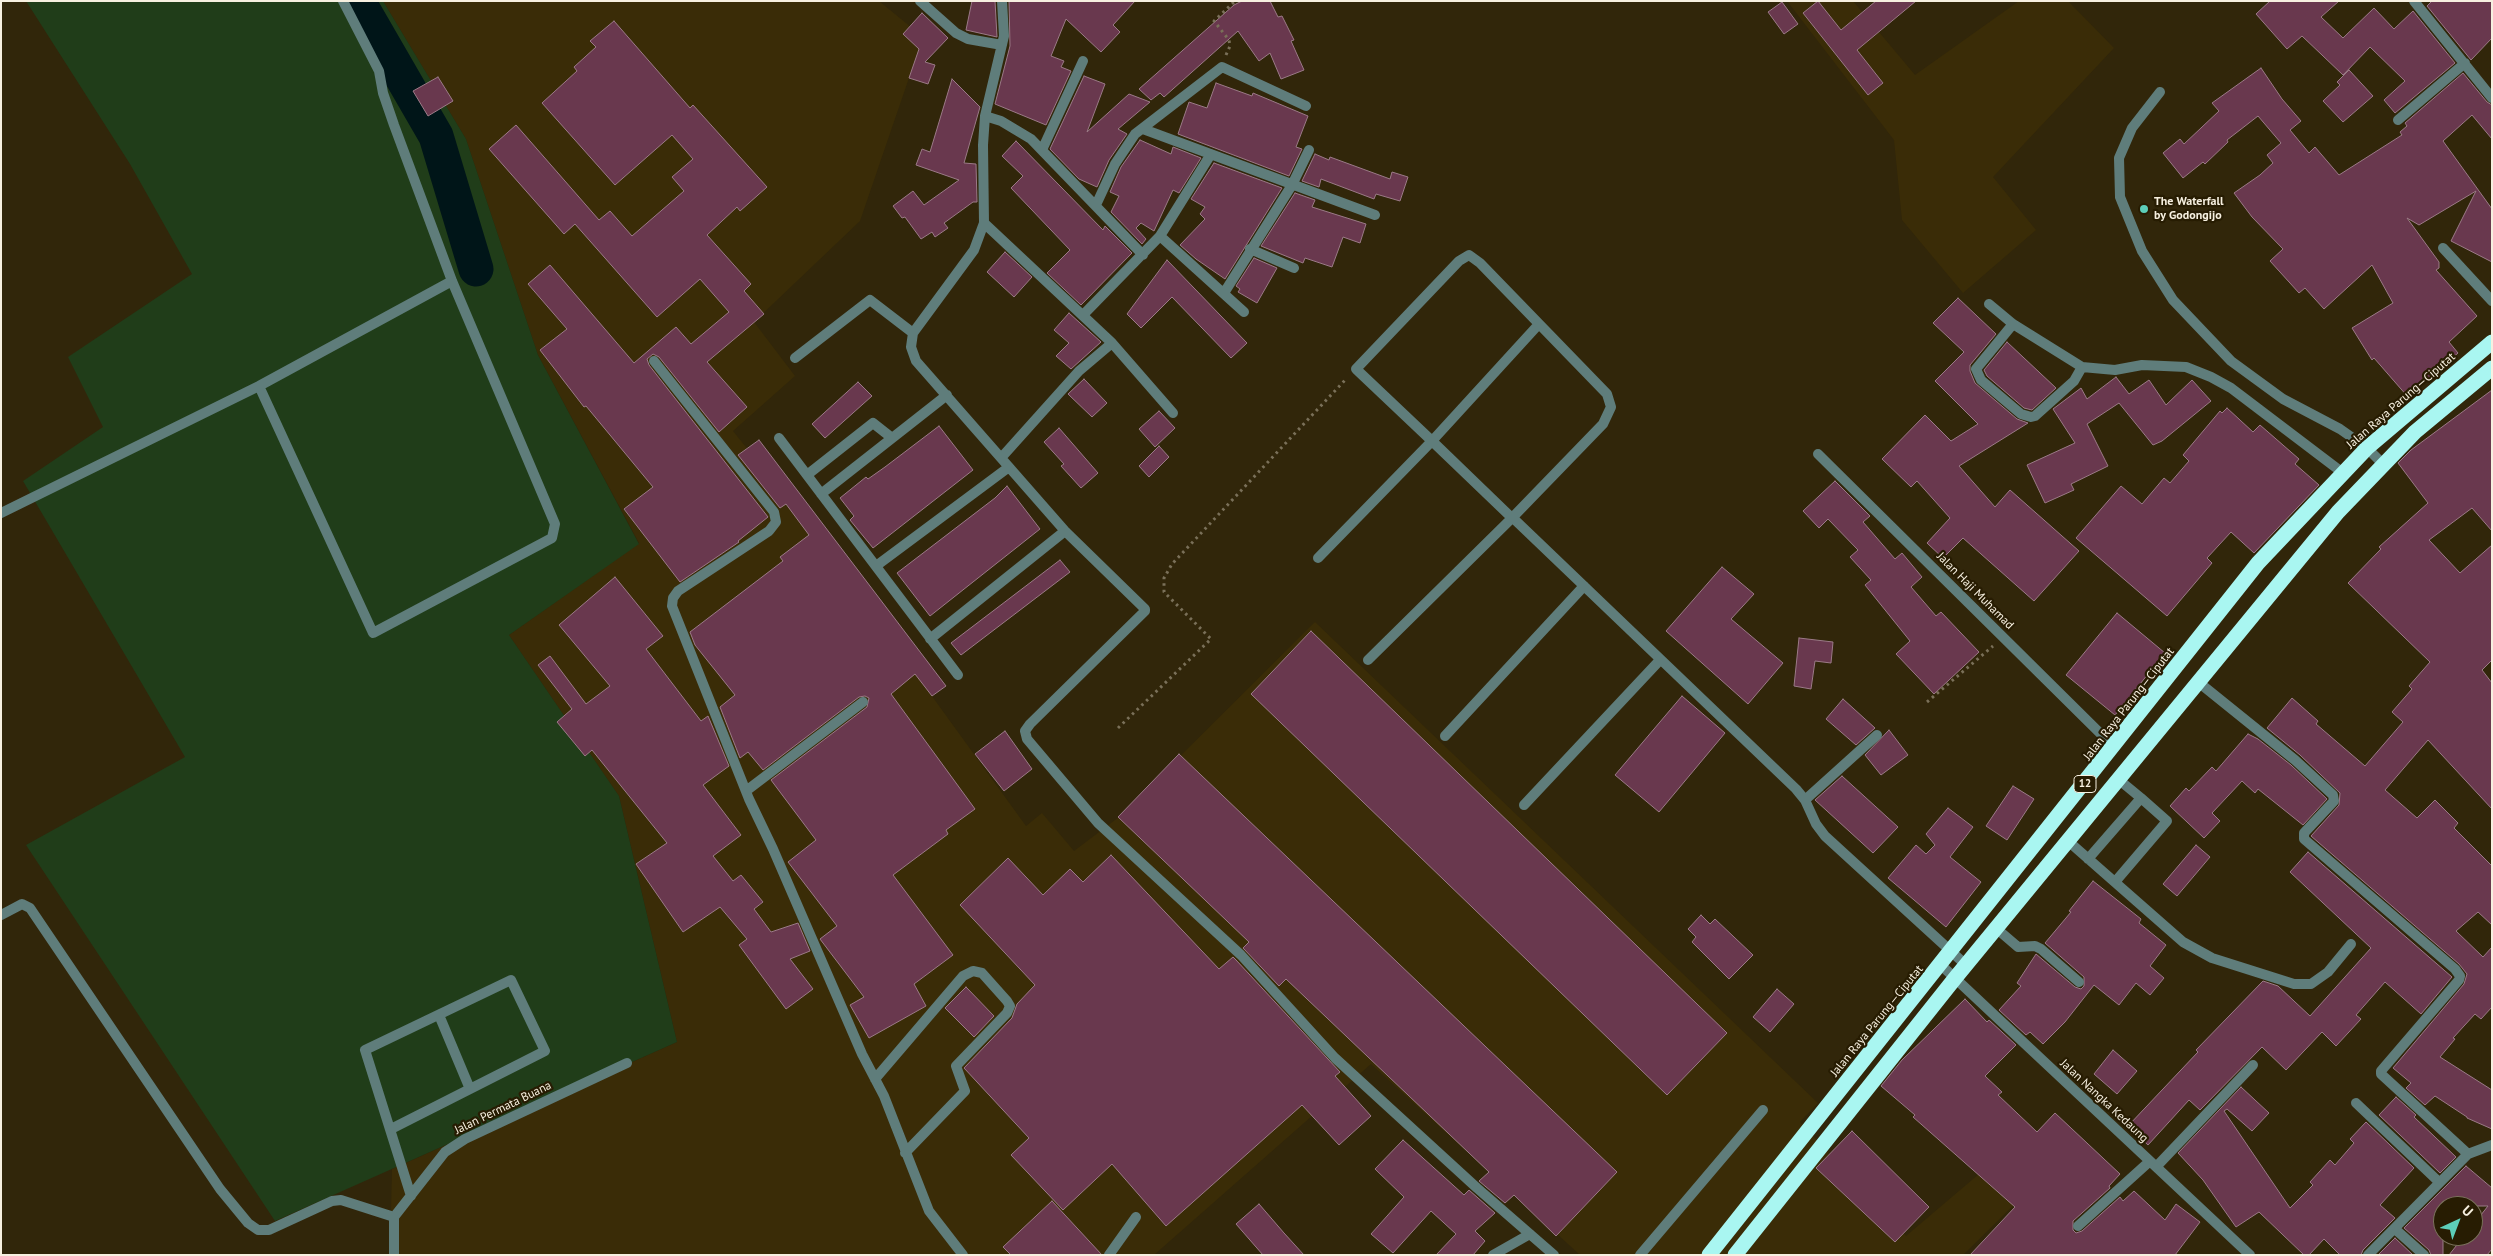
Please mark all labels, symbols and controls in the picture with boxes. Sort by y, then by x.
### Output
place label: The Waterfall by Godongijo [2154,195,2224,223]
marker: The Waterfall by Godongijo [2138,203,2150,215]
street label: Jalan Raya Parung—Ciputat [2344,350,2458,452]
street label: Jalan Haji Muhamad [1934,550,2016,632]
street label: Jalan Raya Parung—Ciputat [2080,645,2178,763]
road number: 12 [2074,776,2096,792]
street label: Jalan Raya Parung—Ciputat [1828,962,1926,1080]
street label: Jalan Nangka Kedaung [2057,1056,2151,1146]
street label: Jalan Permata Buana [452,1078,554,1138]
north arrow [2433,1196,2483,1246]
text: U [2458,1201,2477,1220]

